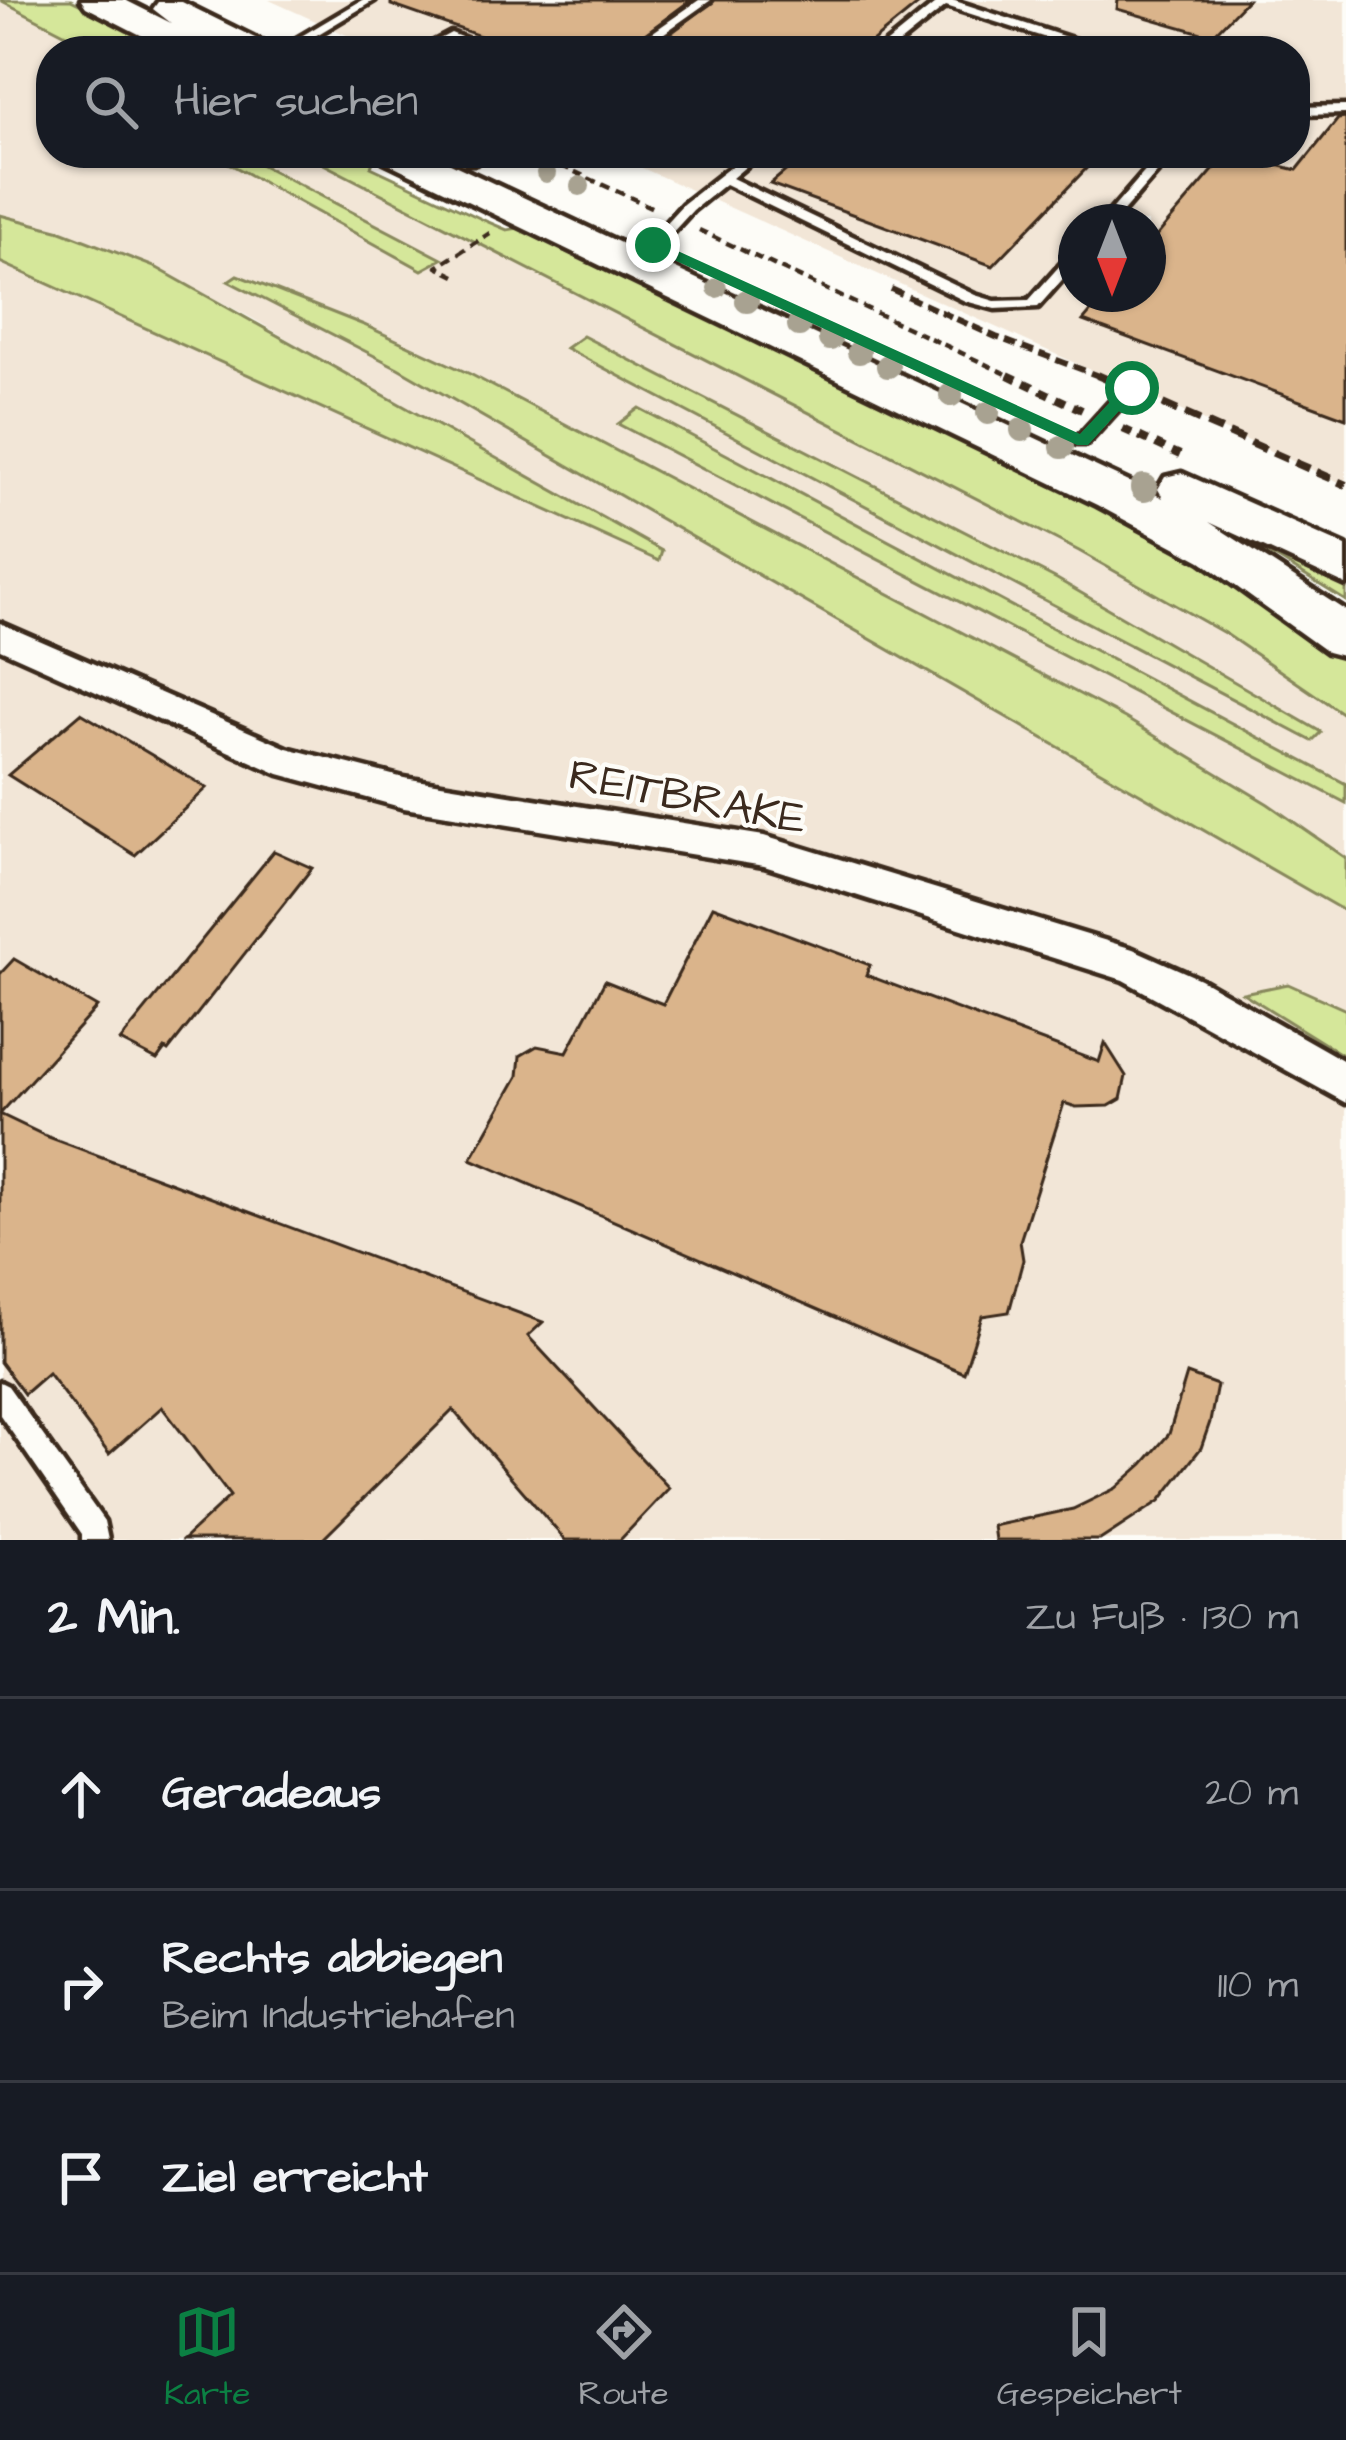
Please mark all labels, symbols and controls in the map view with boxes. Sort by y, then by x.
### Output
search box [36,36,1310,168]
icon: search [78,69,144,135]
text: Hier suchen [174,71,418,133]
north arrow [1058,204,1166,312]
route end [626,218,680,272]
route start [1105,361,1159,415]
street label: REITBRAKE [564,745,811,851]
text: 2 Min. [48,1583,180,1654]
text: Zu Fuß · 130 m [1025,1591,1298,1645]
icon: ahead [48,1761,114,1827]
text: Geradeaus [162,1763,381,1825]
text: 20 m [1205,1767,1298,1821]
text: Rechts abbiegen [162,1928,503,1990]
icon: right [48,1953,114,2019]
text: 110 m [1217,1959,1298,2013]
text: Beim Industriehafen [162,1990,515,2044]
icon: arrive [48,2145,114,2211]
text: Ziel erreicht [162,2147,428,2209]
tab: Karte [164,2299,250,2417]
tab: Route [579,2299,669,2417]
tab: Gespeichert [997,2299,1182,2417]

